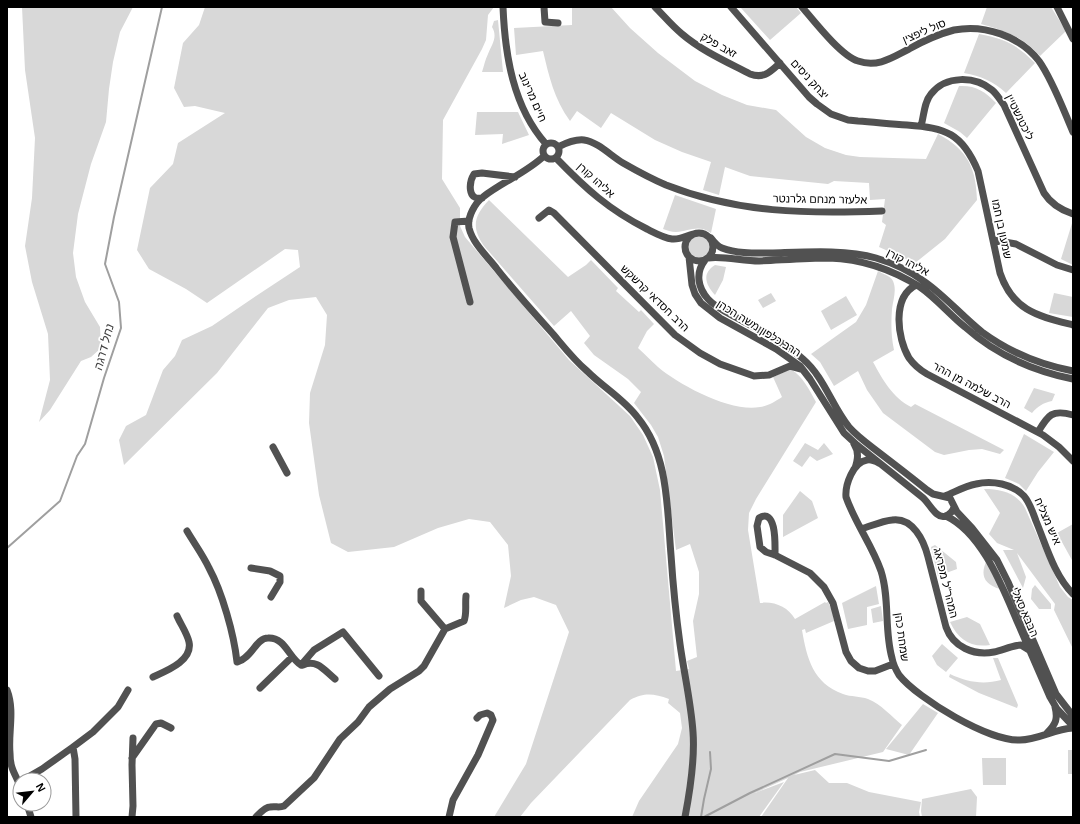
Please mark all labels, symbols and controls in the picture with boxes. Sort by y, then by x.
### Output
street label: סול ליפצין [901,17,947,45]
street label: זאב פלק [699,30,739,60]
street label: יצחק ניסים [789,57,831,101]
street label: חיים מרינוב [517,70,549,124]
street label: ליכטנשטיין [1004,92,1036,142]
street label: אליהו קורן [575,160,617,200]
street label: אלעזר מנחם גלרנטר [773,192,867,206]
street label: שמעון בן חמו [990,198,1014,260]
street label: אליהו קורן [885,246,931,278]
street label: הרב חסדאי קרשקש [618,262,692,334]
street label: הרב כלפון משה הכהן [715,297,803,359]
water label: נחל דרגה [91,322,117,372]
street label: הרב שלמה מן ההר [931,359,1013,411]
street label: איש מצליח [1032,496,1064,546]
street label: המהר"ל מפראג [931,547,961,619]
street label: הבבא סאלי [1009,585,1041,639]
street label: שמחת כהן [893,612,911,662]
north arrow [12,772,52,812]
text: N [34,781,48,794]

